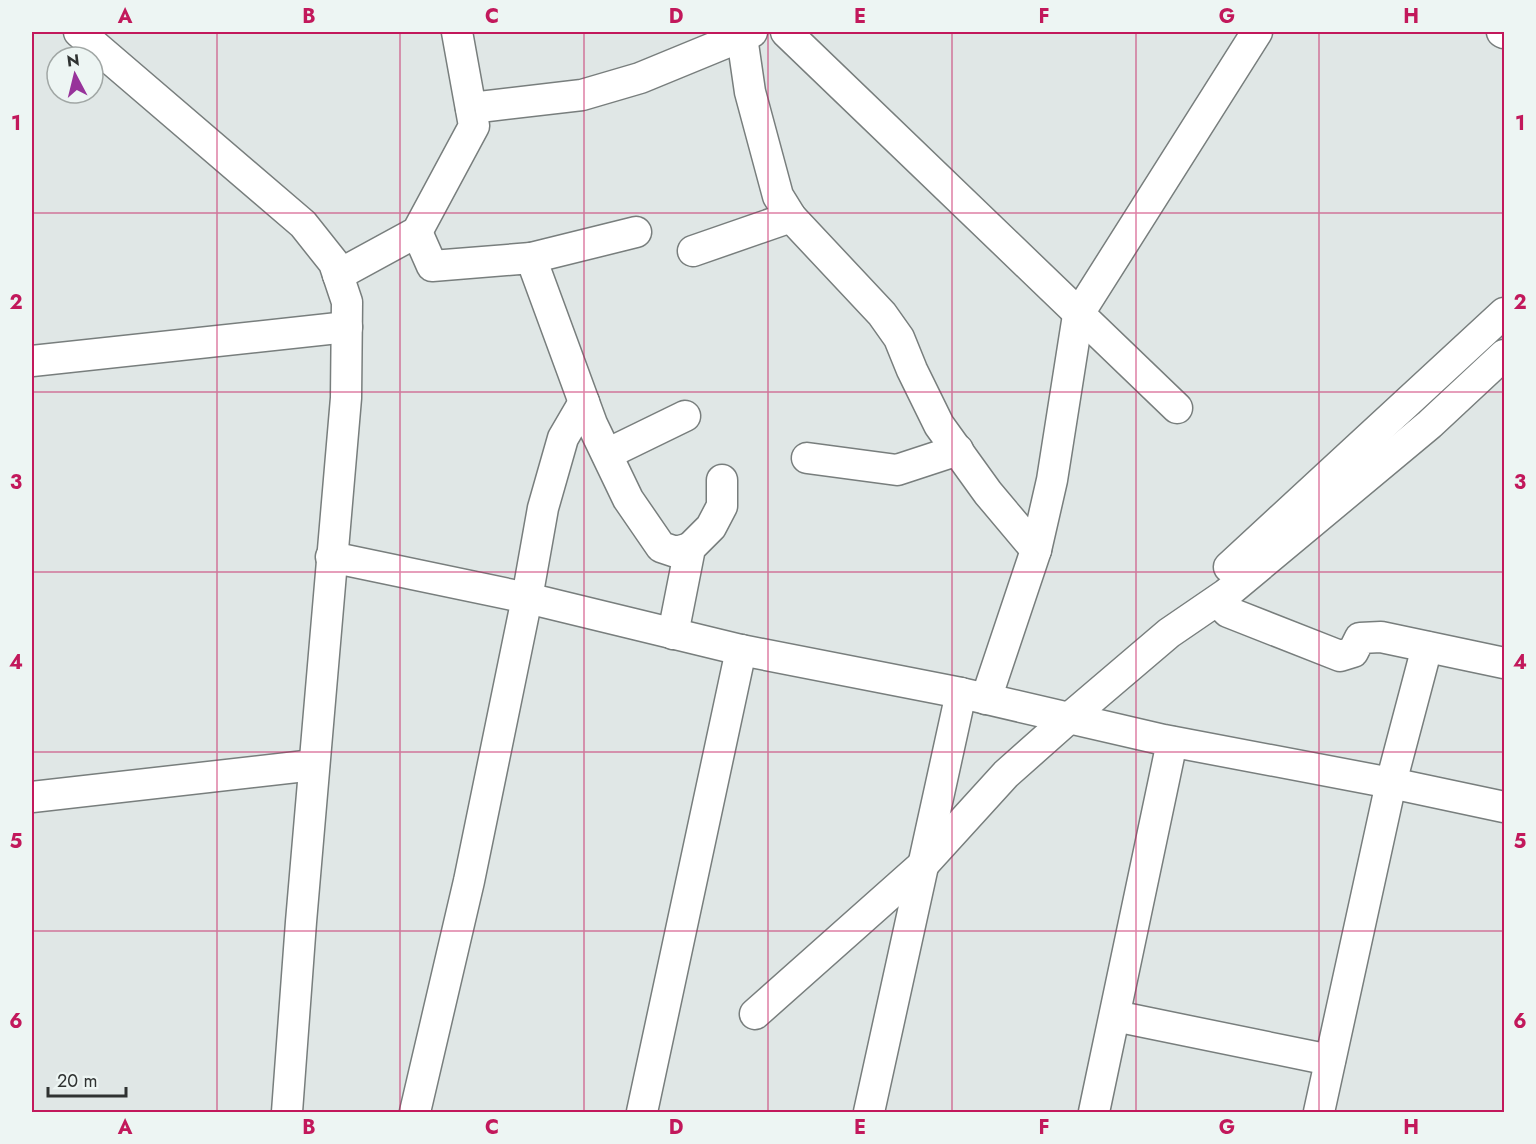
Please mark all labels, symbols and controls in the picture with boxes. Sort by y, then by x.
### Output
text: A [117,2,133,31]
text: B [302,2,316,31]
text: C [485,2,499,31]
text: D [669,2,683,31]
text: E [854,2,866,31]
text: F [1038,2,1050,31]
text: G [1219,2,1235,31]
text: H [1403,2,1419,31]
north arrow [45,45,105,105]
text: N [66,48,81,73]
text: 1 [11,109,21,138]
text: 1 [1515,109,1525,138]
text: 2 [9,288,23,317]
text: 2 [1513,288,1527,317]
text: 3 [10,468,22,497]
text: 3 [1514,468,1526,497]
text: 4 [9,648,23,677]
text: 4 [1513,648,1527,677]
text: 5 [10,827,23,856]
text: 5 [1514,827,1527,856]
text: 6 [9,1007,23,1036]
text: 6 [1513,1007,1527,1036]
scale bar [48,1060,126,1098]
text: 20 m [57,1068,97,1094]
text: A [117,1113,133,1142]
text: B [302,1113,316,1142]
text: C [485,1113,499,1142]
text: D [669,1113,683,1142]
text: E [854,1113,866,1142]
text: F [1038,1113,1050,1142]
text: G [1219,1113,1235,1142]
text: H [1403,1113,1419,1142]

